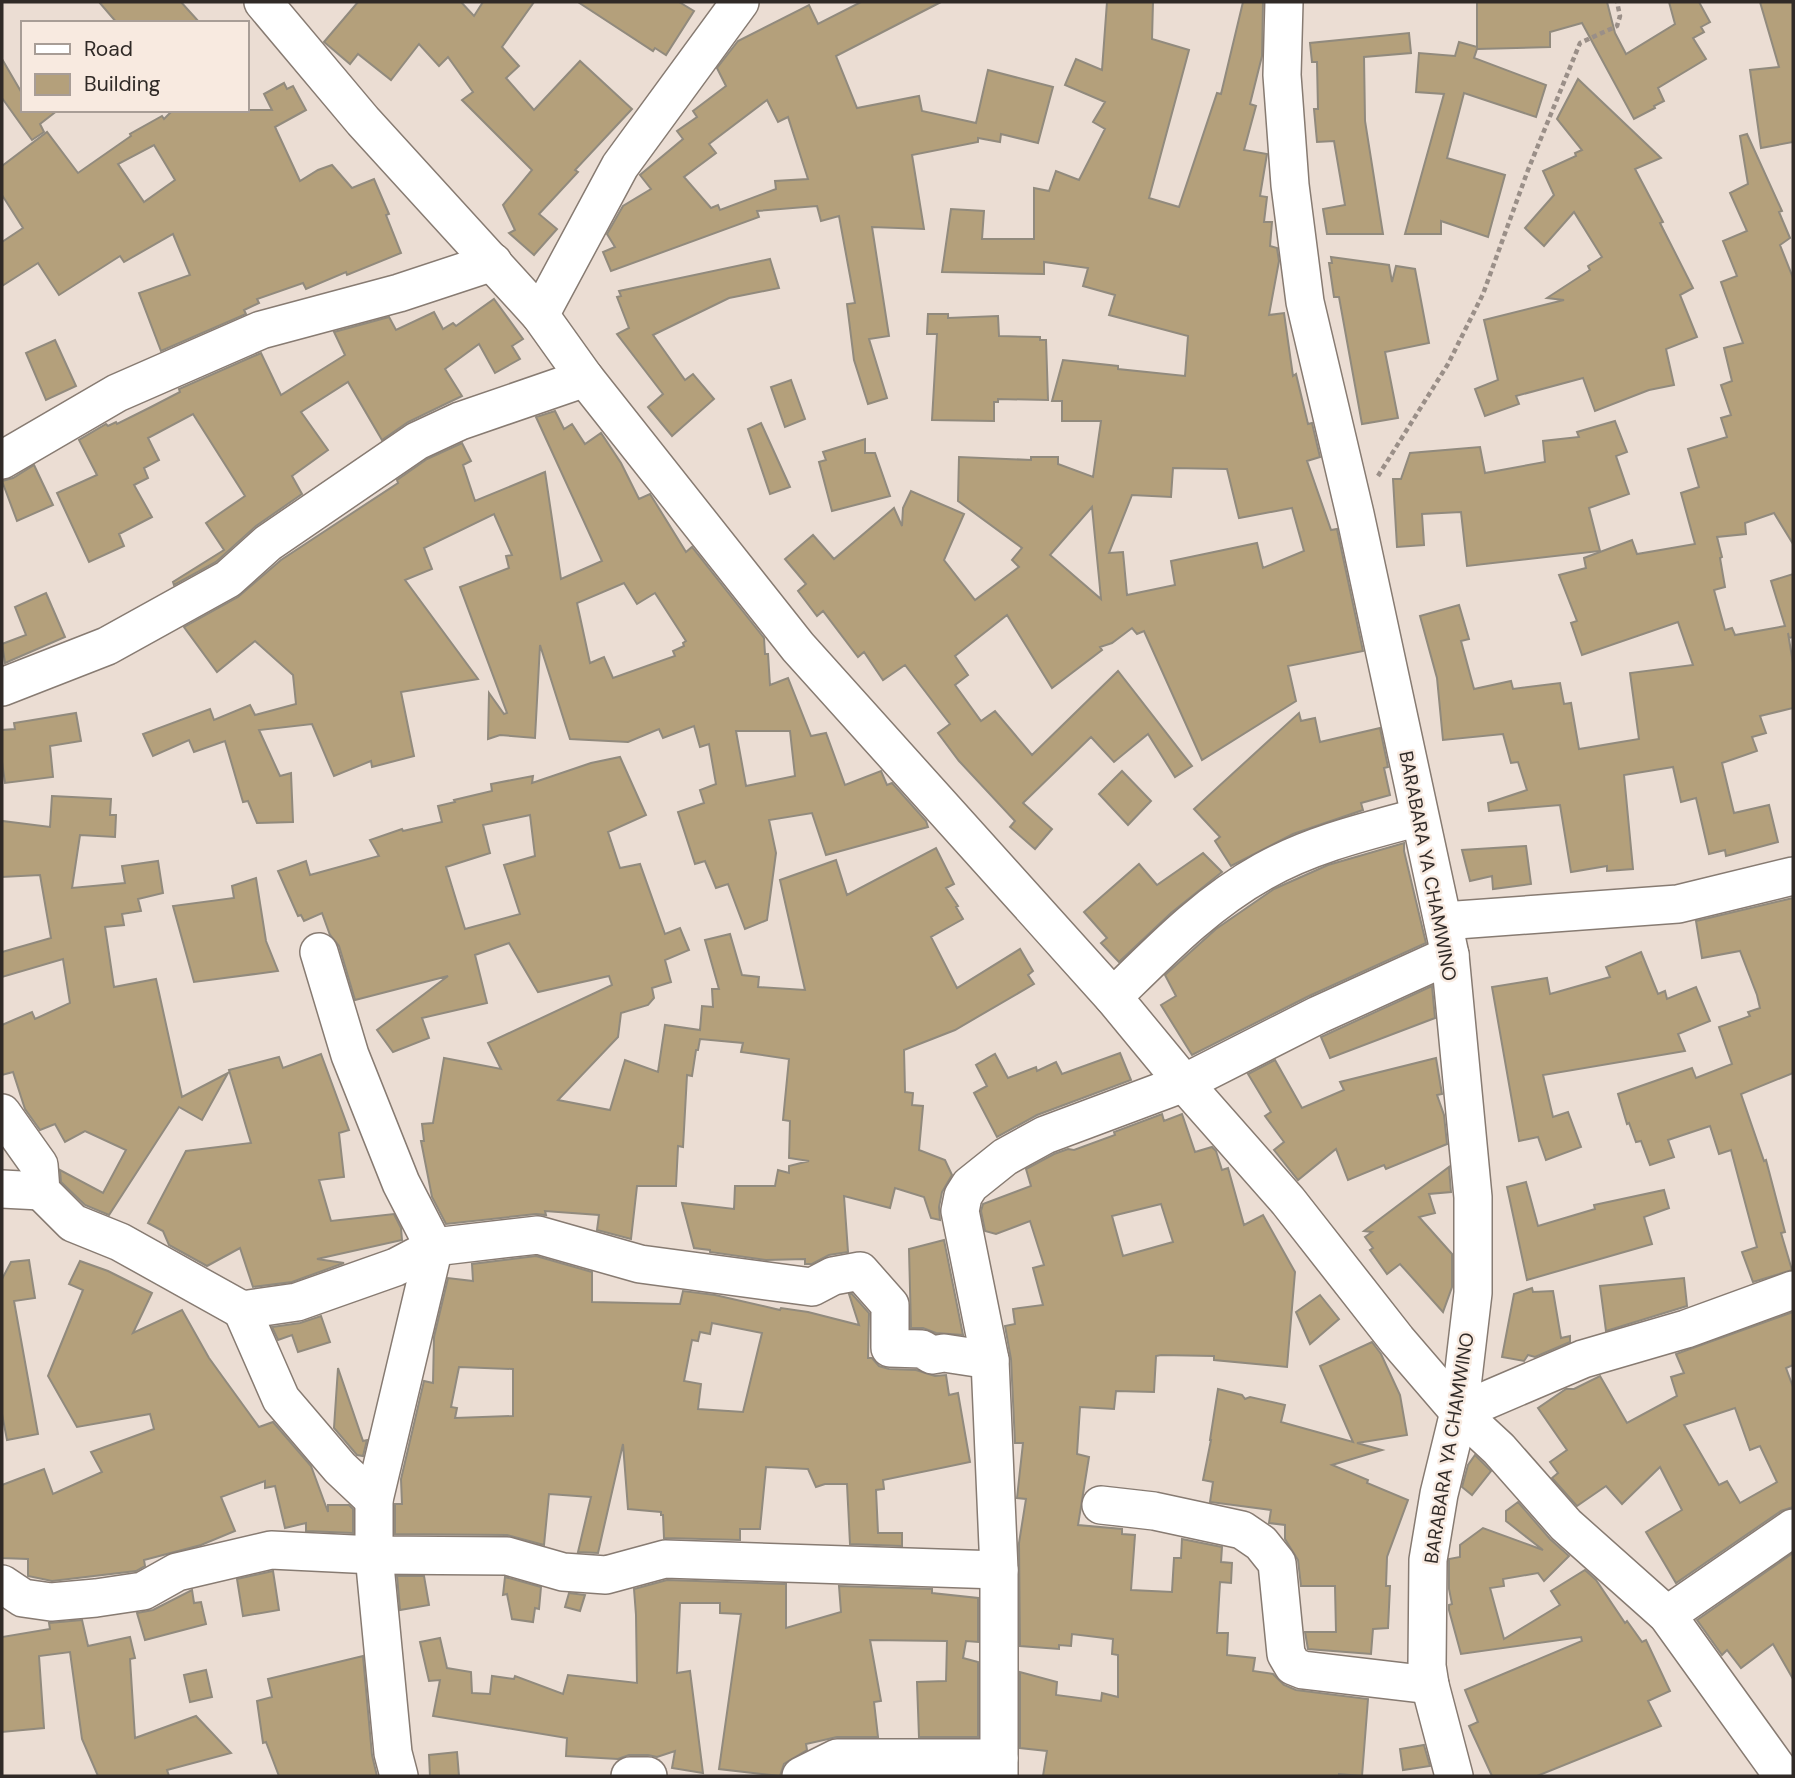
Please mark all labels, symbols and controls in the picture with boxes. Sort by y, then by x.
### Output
legend [21,21,248,112]
text: Road [84,35,133,63]
text: Building [84,70,161,98]
street label: BARABARA YA CHAMWINO [1393,749,1463,983]
street label: BARABARA YA CHAMWINO [1418,1331,1480,1565]

